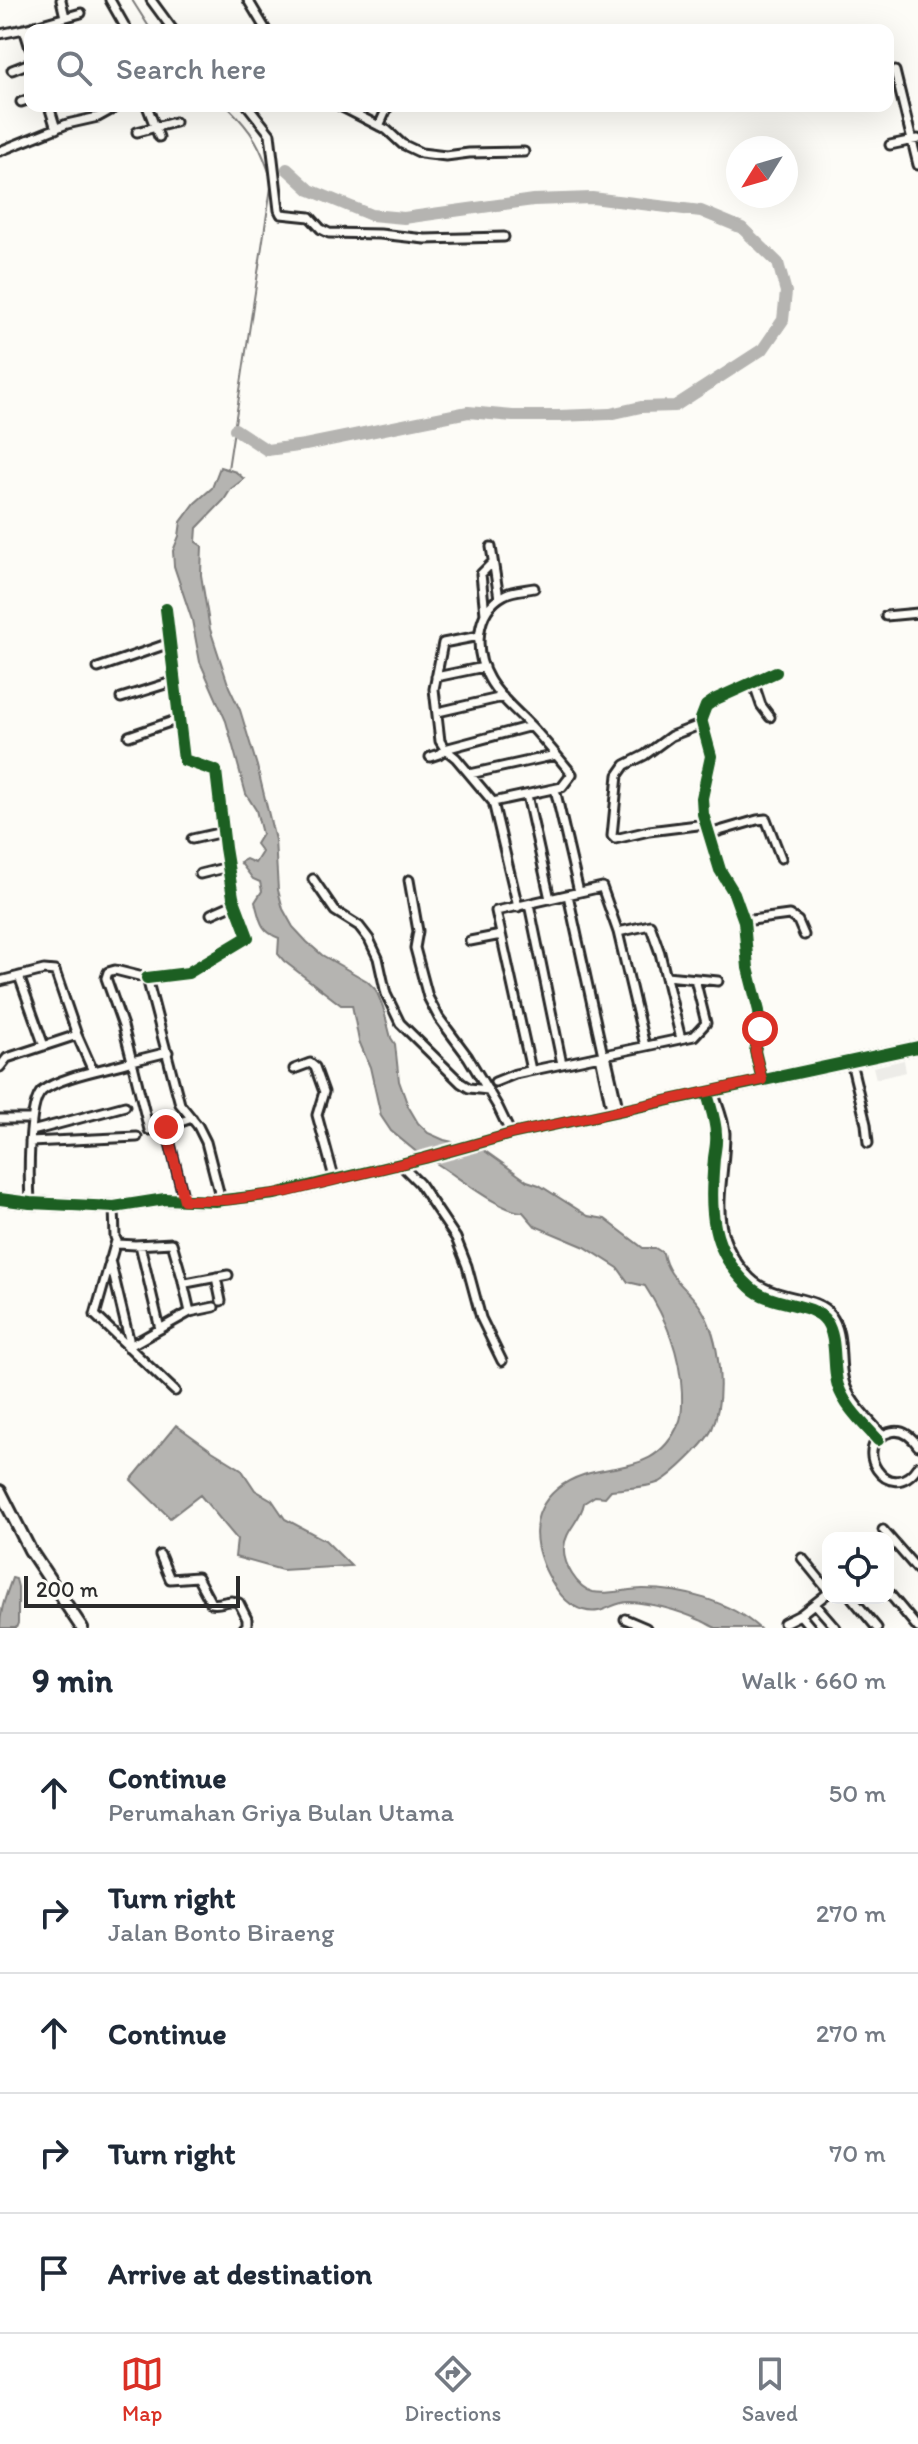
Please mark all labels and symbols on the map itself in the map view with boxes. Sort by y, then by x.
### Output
north arrow [726,136,798,208]
route start [742,1011,778,1047]
route end [148,1109,184,1145]
scale bar [24,1572,240,1608]

